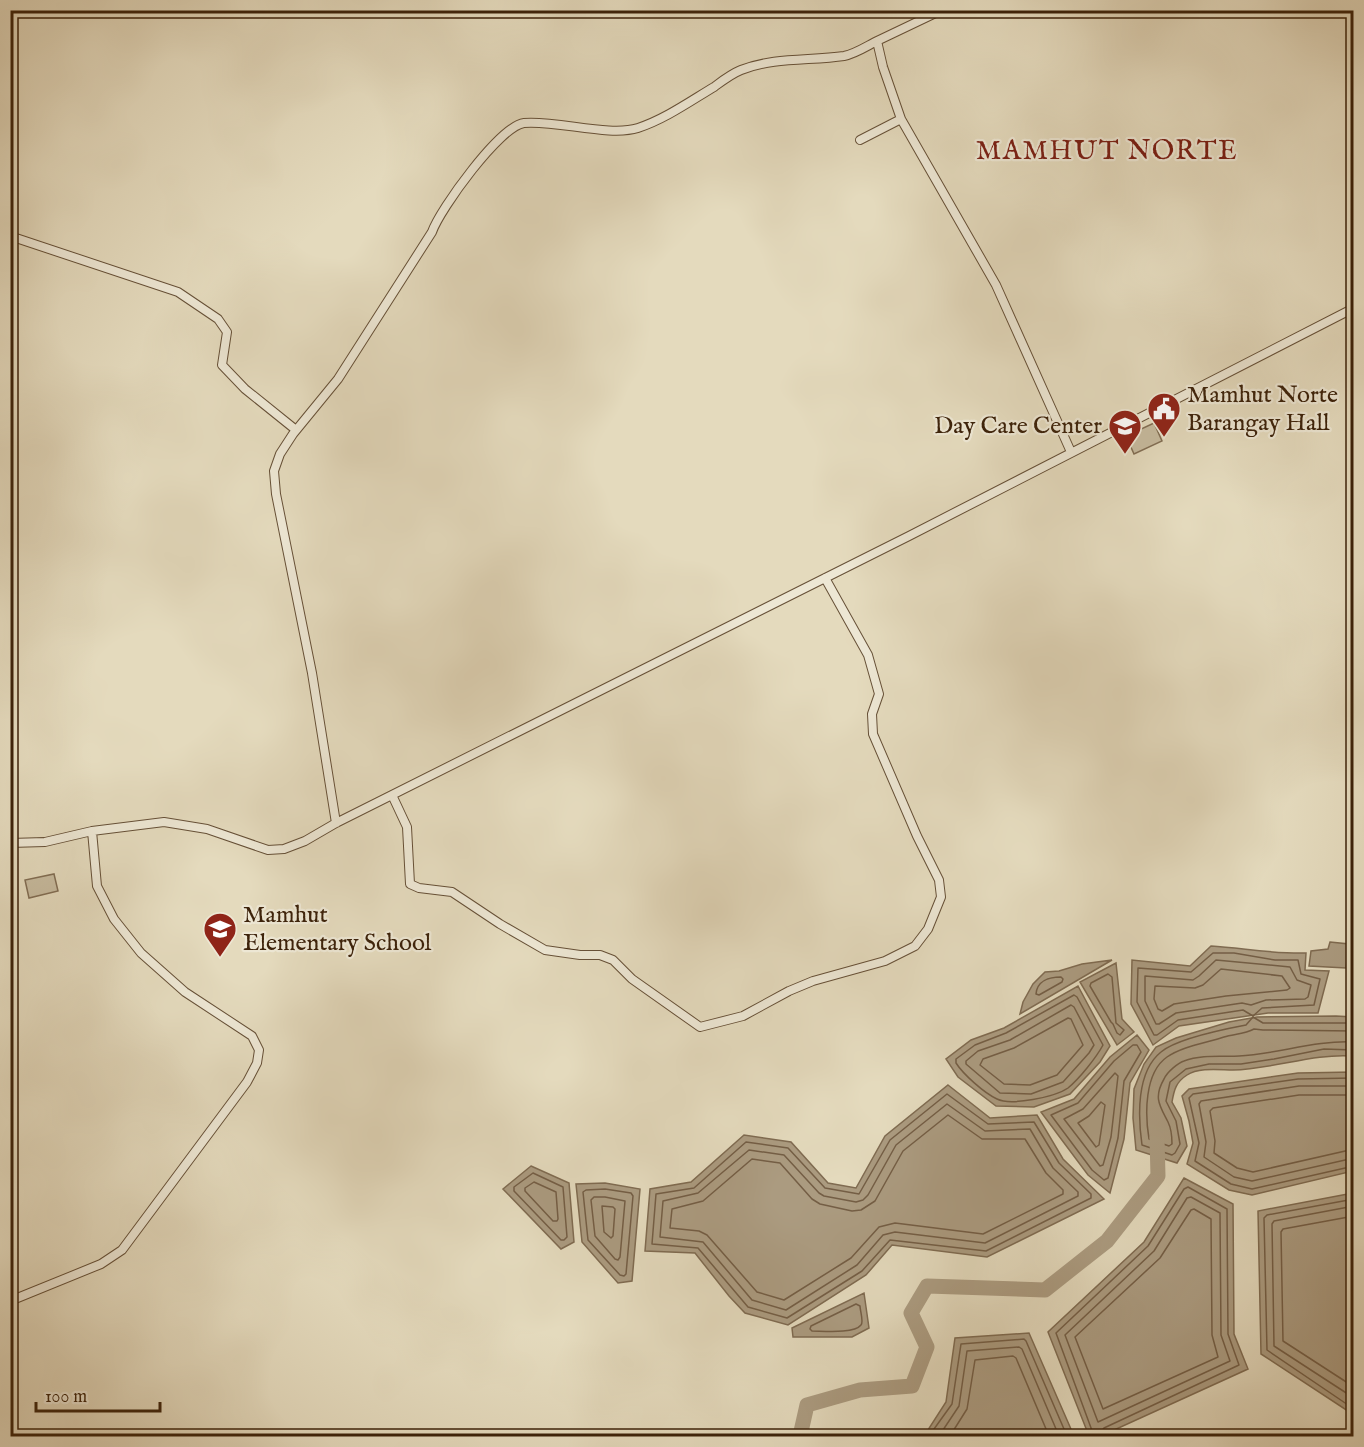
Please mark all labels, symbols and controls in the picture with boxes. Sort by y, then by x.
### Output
district label: MAMHUT NORTE [976,135,1238,169]
place label: Mamhut Norte Barangay Hall [1187,380,1338,439]
public building icon: Mamhut Norte Barangay Hall [1146,391,1182,438]
school or university icon: Day Care Center [1107,408,1143,455]
place label: Day Care Center [934,411,1102,442]
place label: Mamhut Elementary School [243,900,432,959]
school or university icon: Mamhut Elementary School [202,911,238,958]
scale bar [36,1375,160,1413]
text: 100 m [45,1386,87,1409]

